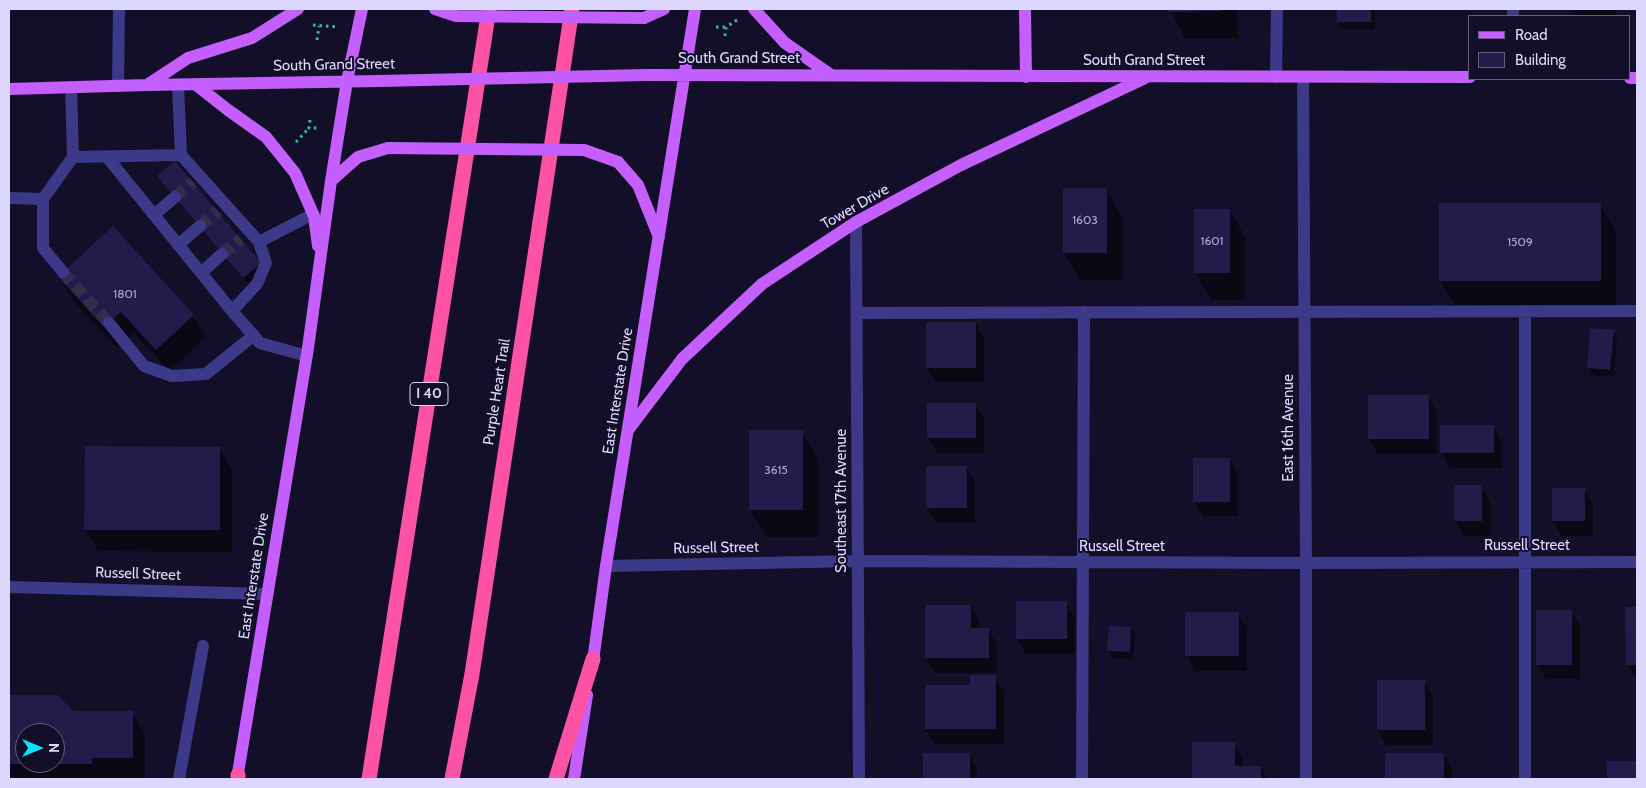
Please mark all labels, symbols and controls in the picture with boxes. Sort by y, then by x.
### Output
legend [1468,15,1631,80]
text: Road [1515,26,1548,44]
street label: South Grand Street [678,50,800,68]
text: Building [1515,51,1566,69]
street label: South Grand Street [1083,52,1205,70]
street label: South Grand Street [273,55,395,75]
street label: Tower Drive [818,180,892,234]
house number: 1603 [1072,213,1098,227]
house number: 1601 [1200,234,1224,248]
house number: 1509 [1507,235,1533,249]
house number: 1801 [113,287,137,301]
street label: East Interstate Drive [599,327,637,455]
street label: Purple Heart Trail [480,337,514,447]
street label: East 16th Avenue [1280,374,1298,482]
road number: I 40 [410,382,448,406]
street label: Southeast 17th Avenue [833,429,851,573]
house number: 3615 [764,463,788,477]
street label: East Interstate Drive [235,512,273,640]
street label: Russell Street [1484,537,1570,555]
street label: Russell Street [673,538,759,558]
street label: Russell Street [1079,538,1165,556]
street label: Russell Street [95,564,181,584]
north arrow [15,723,65,773]
text: N [45,743,63,753]

